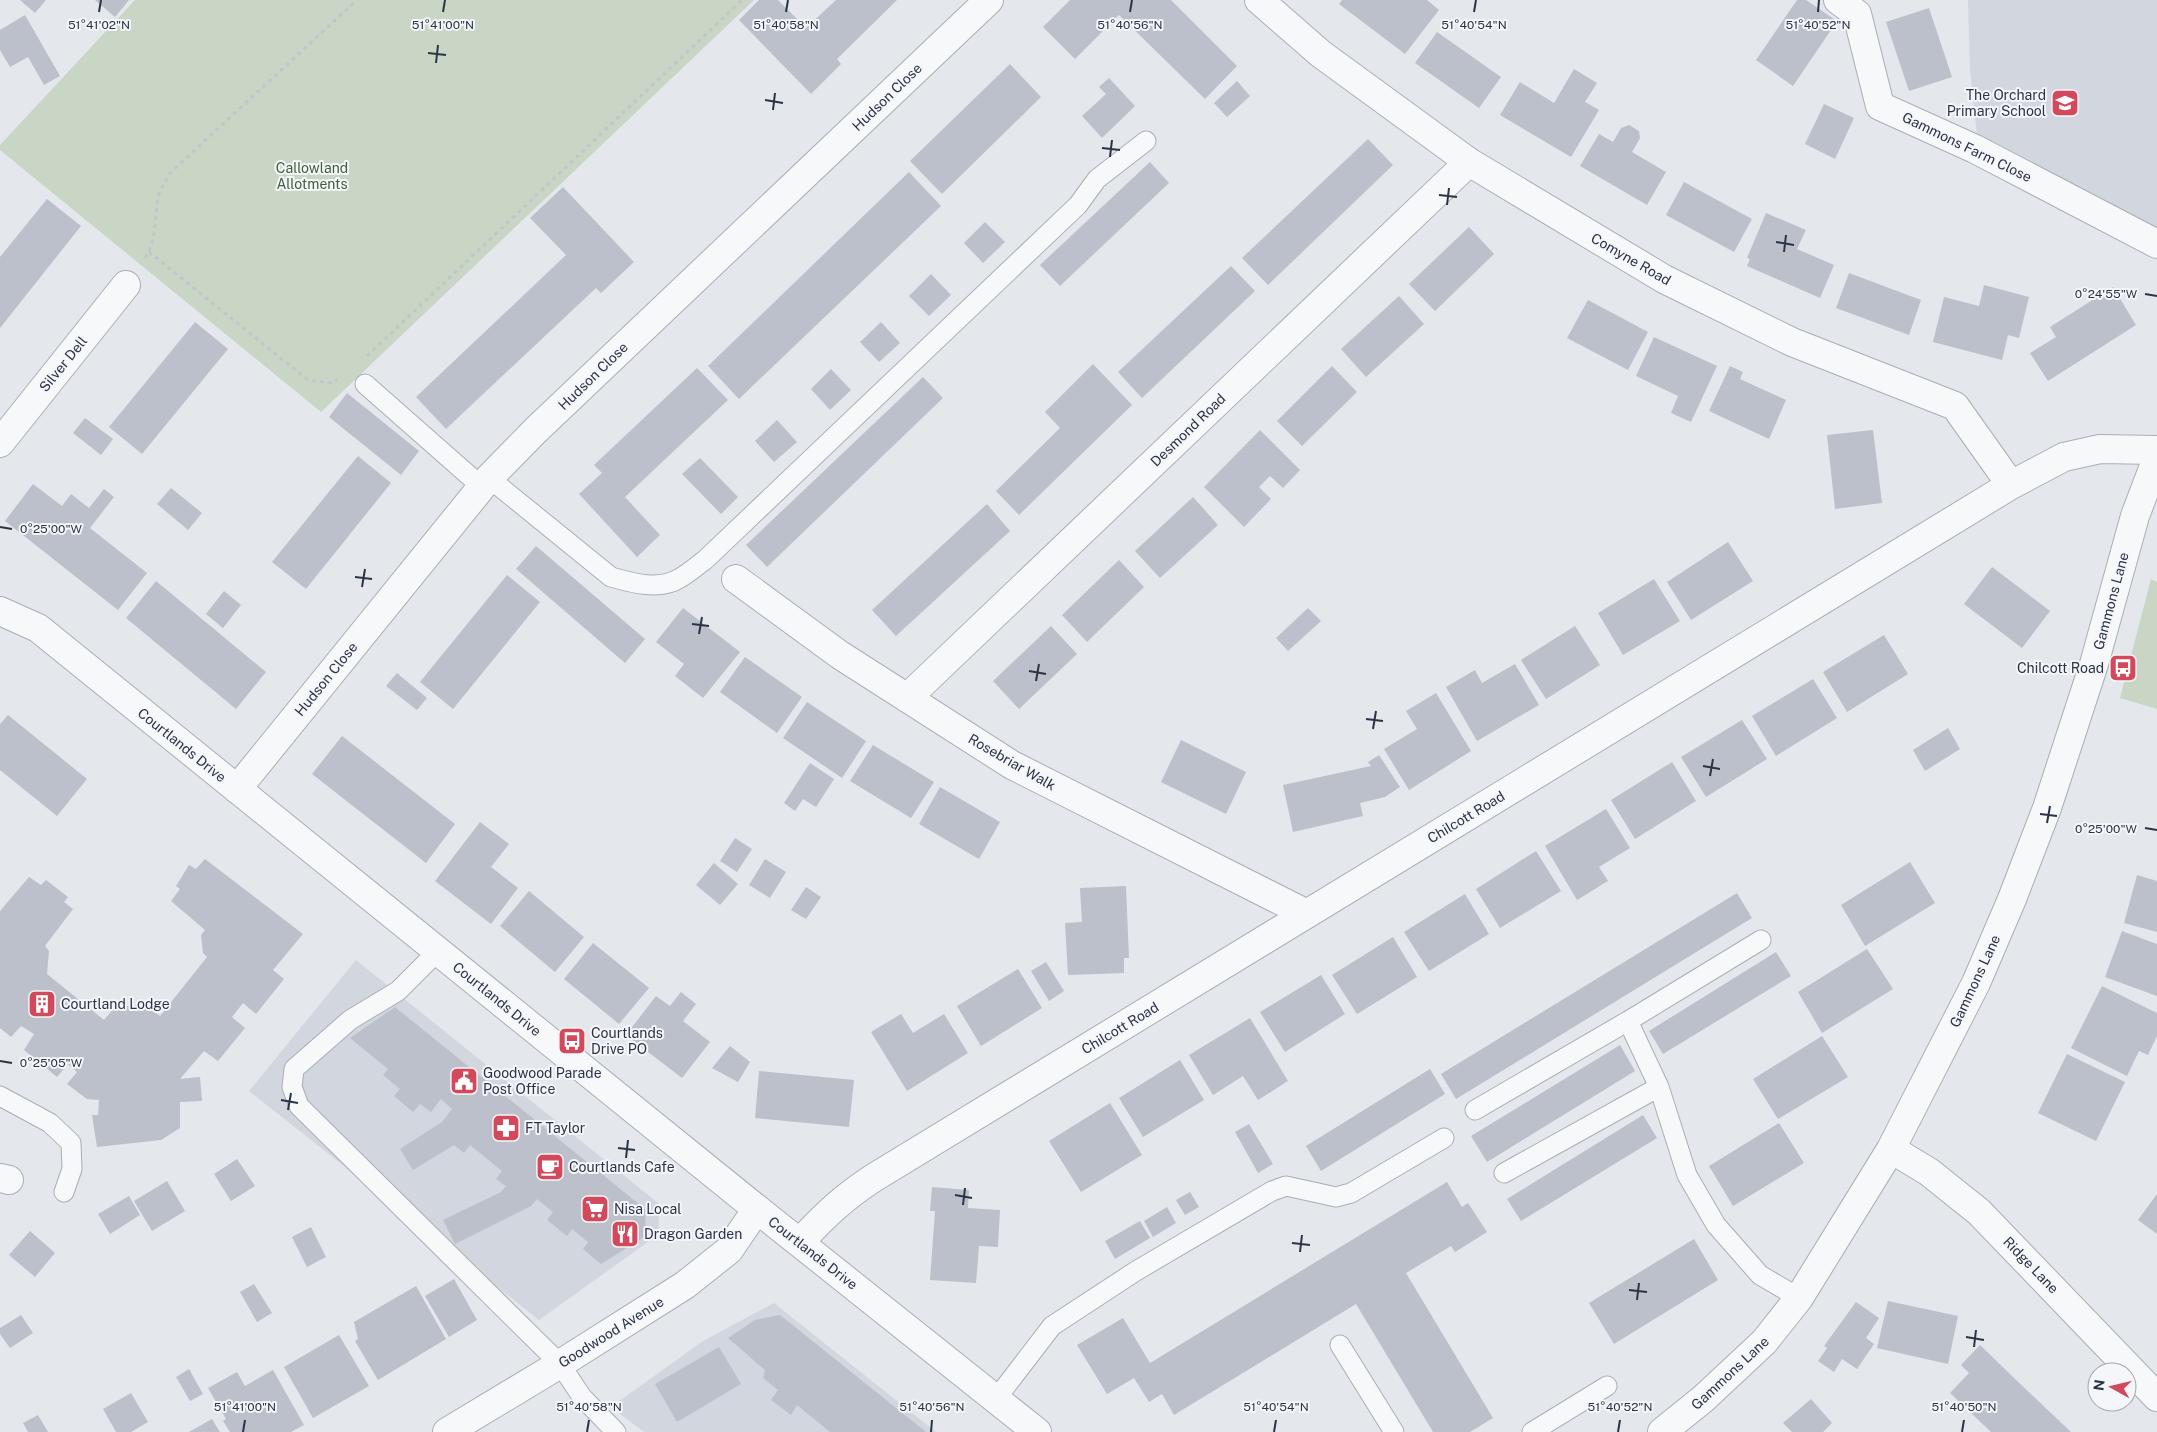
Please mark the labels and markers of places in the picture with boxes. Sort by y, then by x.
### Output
place label: The Orchard Primary School [1947,87,2046,119]
school or university icon: The Orchard Primary School [2050,88,2080,118]
bus stop icon: Chilcott Road [2108,653,2138,683]
place label: Chilcott Road [2017,660,2104,676]
building icon: Courtland Lodge [27,989,57,1019]
place label: Courtland Lodge [61,996,170,1012]
place label: Courtlands Drive PO [591,1025,663,1057]
bus stop icon: Courtlands Drive PO [557,1026,587,1056]
place label: Goodwood Parade Post Office [483,1065,602,1097]
public building icon: Goodwood Parade Post Office [449,1066,479,1096]
pharmacy icon: FT Taylor [491,1113,521,1143]
place label: FT Taylor [525,1120,585,1136]
cafe icon: Courtlands Cafe [535,1152,565,1182]
place label: Courtlands Cafe [569,1159,675,1175]
supermarket icon: Nisa Local [580,1194,610,1224]
place label: Nisa Local [614,1201,682,1217]
restaurant icon: Dragon Garden [610,1219,640,1249]
place label: Dragon Garden [644,1226,742,1242]

